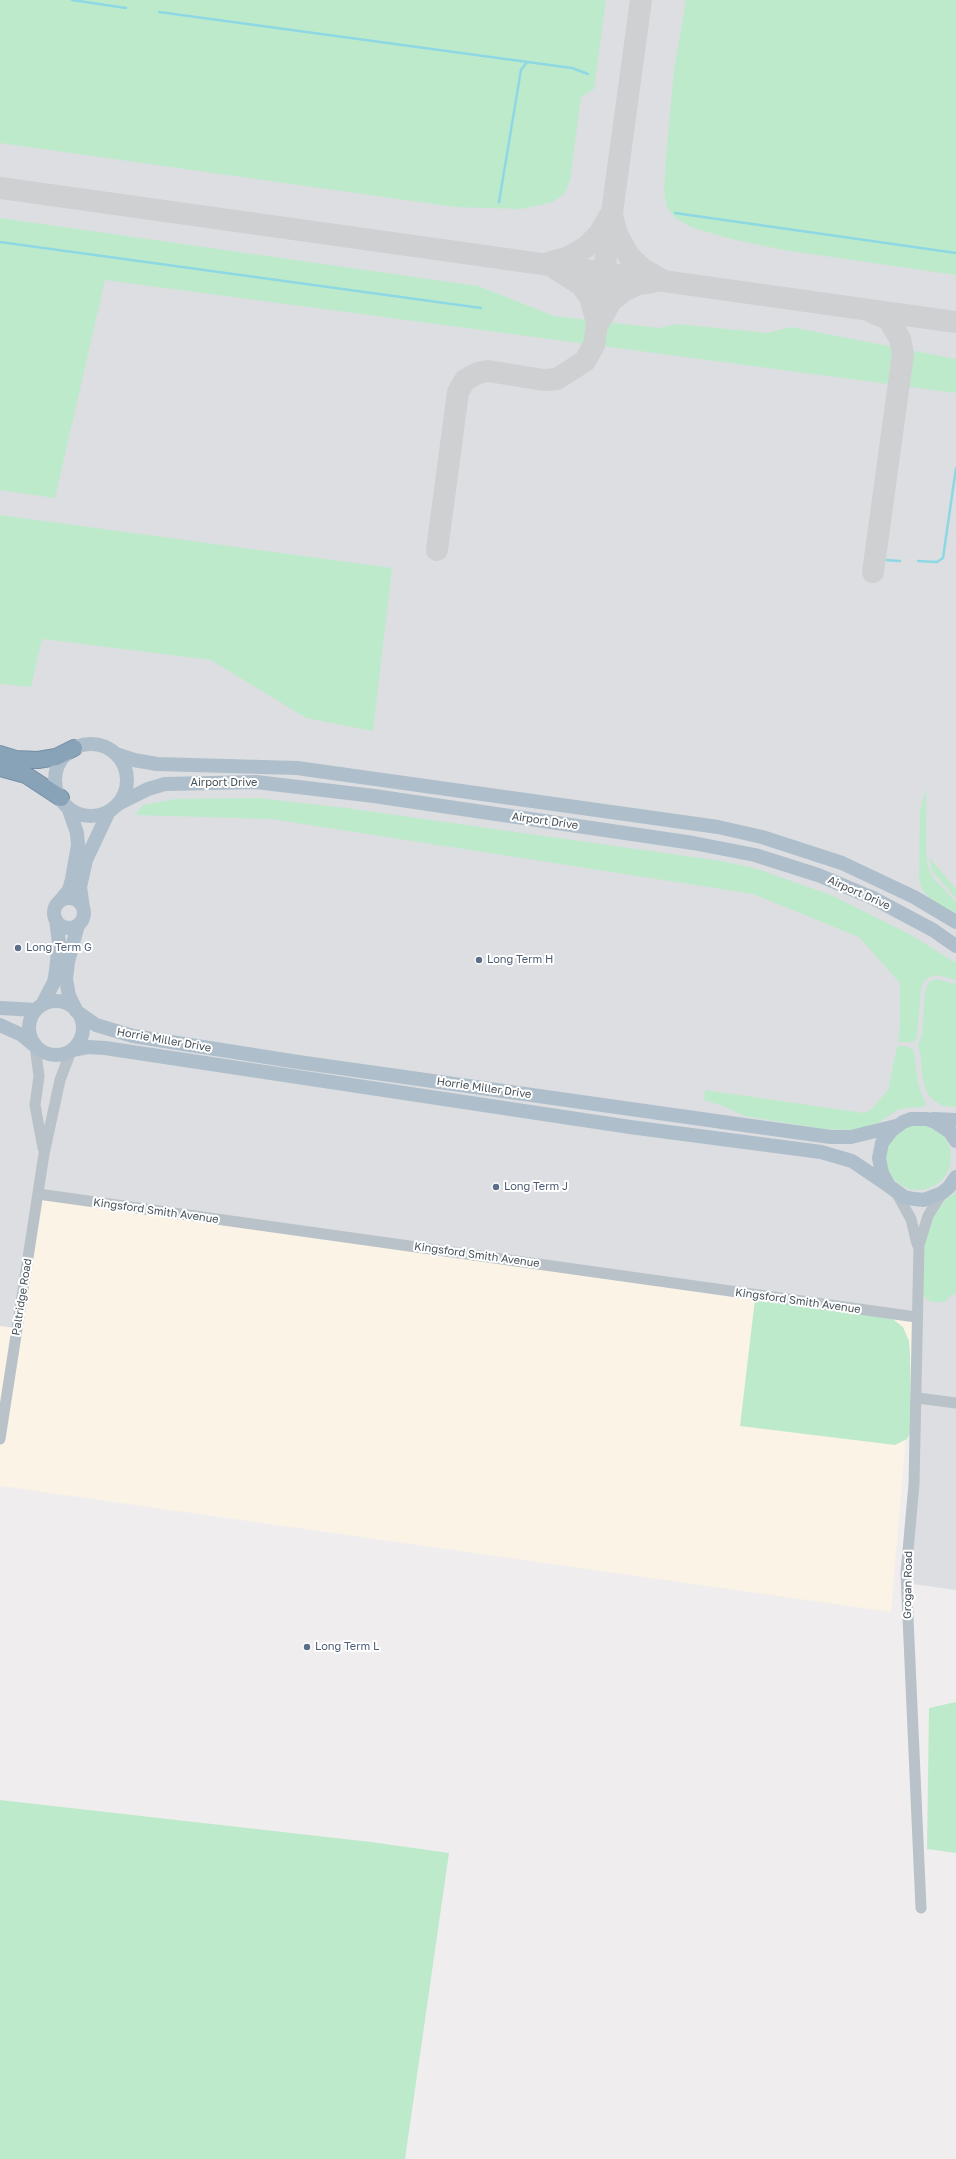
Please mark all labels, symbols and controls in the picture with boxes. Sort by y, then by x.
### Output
street label: Airport Drive [191,776,257,790]
street label: Airport Drive [511,810,579,832]
street label: Airport Drive [826,873,892,913]
place label: Long Term G [26,941,92,955]
marker: Long Term G [13,943,23,953]
place label: Long Term H [487,953,553,967]
marker: Long Term H [474,955,484,965]
street label: Horrie Miller Drive [116,1025,212,1055]
street label: Horrie Miller Drive [436,1075,532,1101]
place label: Long Term J [504,1180,568,1194]
marker: Long Term J [491,1182,501,1192]
street label: Kingsford Smith Avenue [92,1196,220,1226]
street label: Kingsford Smith Avenue [413,1240,541,1270]
street label: Paltridge Road [9,1258,35,1336]
street label: Kingsford Smith Avenue [734,1286,862,1316]
street label: Grogan Road [901,1551,915,1619]
place label: Long Term L [315,1640,379,1654]
marker: Long Term L [302,1642,312,1652]

